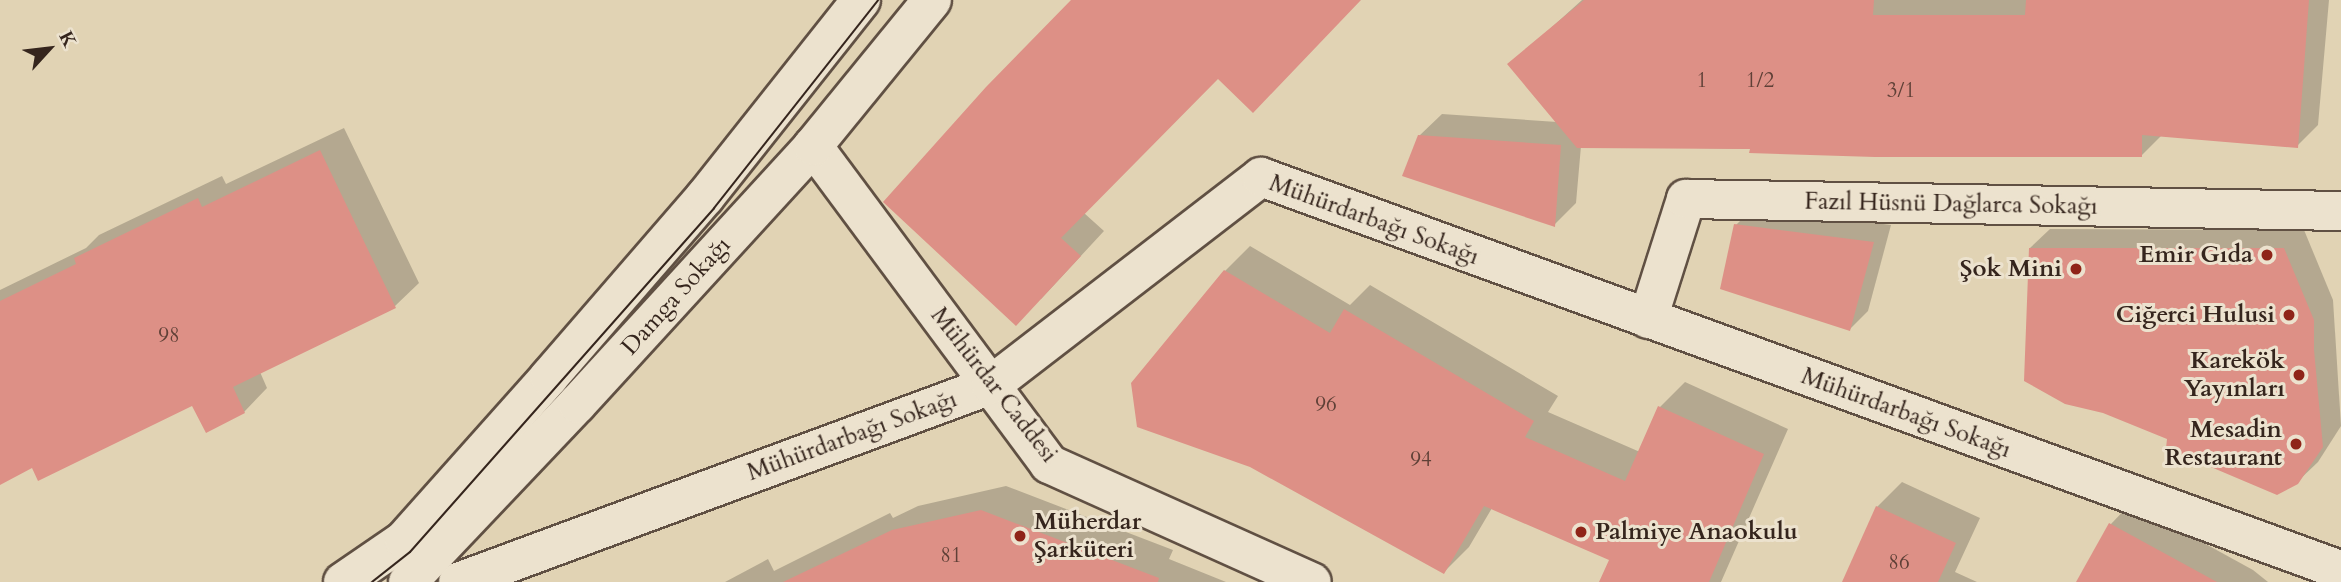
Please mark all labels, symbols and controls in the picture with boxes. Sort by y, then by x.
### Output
north arrow [14,14,84,84]
text: K [53,27,83,52]
house number: 1 [1697,68,1707,94]
house number: 1/2 [1746,68,1774,94]
house number: 3/1 [1887,78,1915,104]
street label: Mühürdarbağı Sokağı [1265,169,1483,271]
street label: Fazıl Hüsnü Dağlarca Sokağı [1804,187,2098,221]
street label: Damga Sokağı [615,231,737,361]
place label: Emir Gıda [2139,241,2253,269]
marker: Emir Gıda [2259,247,2275,263]
place label: Şok Mini [1960,255,2062,283]
marker: Şok Mini [2068,261,2084,277]
place label: Ciğerci Hulusi [2116,301,2275,329]
street label: Mühürdar Caddesi [924,302,1064,468]
marker: Ciğerci Hulusi [2281,307,2297,323]
house number: 98 [158,323,180,349]
place label: Karekök Yayınları [2184,347,2285,403]
street label: Mühürdarbağı Sokağı [1797,362,2015,464]
marker: Karekök Yayınları [2291,367,2307,383]
street label: Mühürdarbağı Sokağı [743,385,961,487]
house number: 96 [1315,392,1337,418]
place label: Mesadin Restaurant [2165,416,2282,472]
marker: Mesadin Restaurant [2288,436,2304,452]
house number: 94 [1410,447,1432,473]
place label: Müherdar Şarküteri [1034,508,1141,564]
place label: Palmiye Anaokulu [1595,518,1798,546]
marker: Palmiye Anaokulu [1573,524,1589,540]
marker: Müherdar Şarküteri [1012,528,1028,544]
house number: 81 [940,543,962,569]
house number: 86 [1888,550,1910,576]

